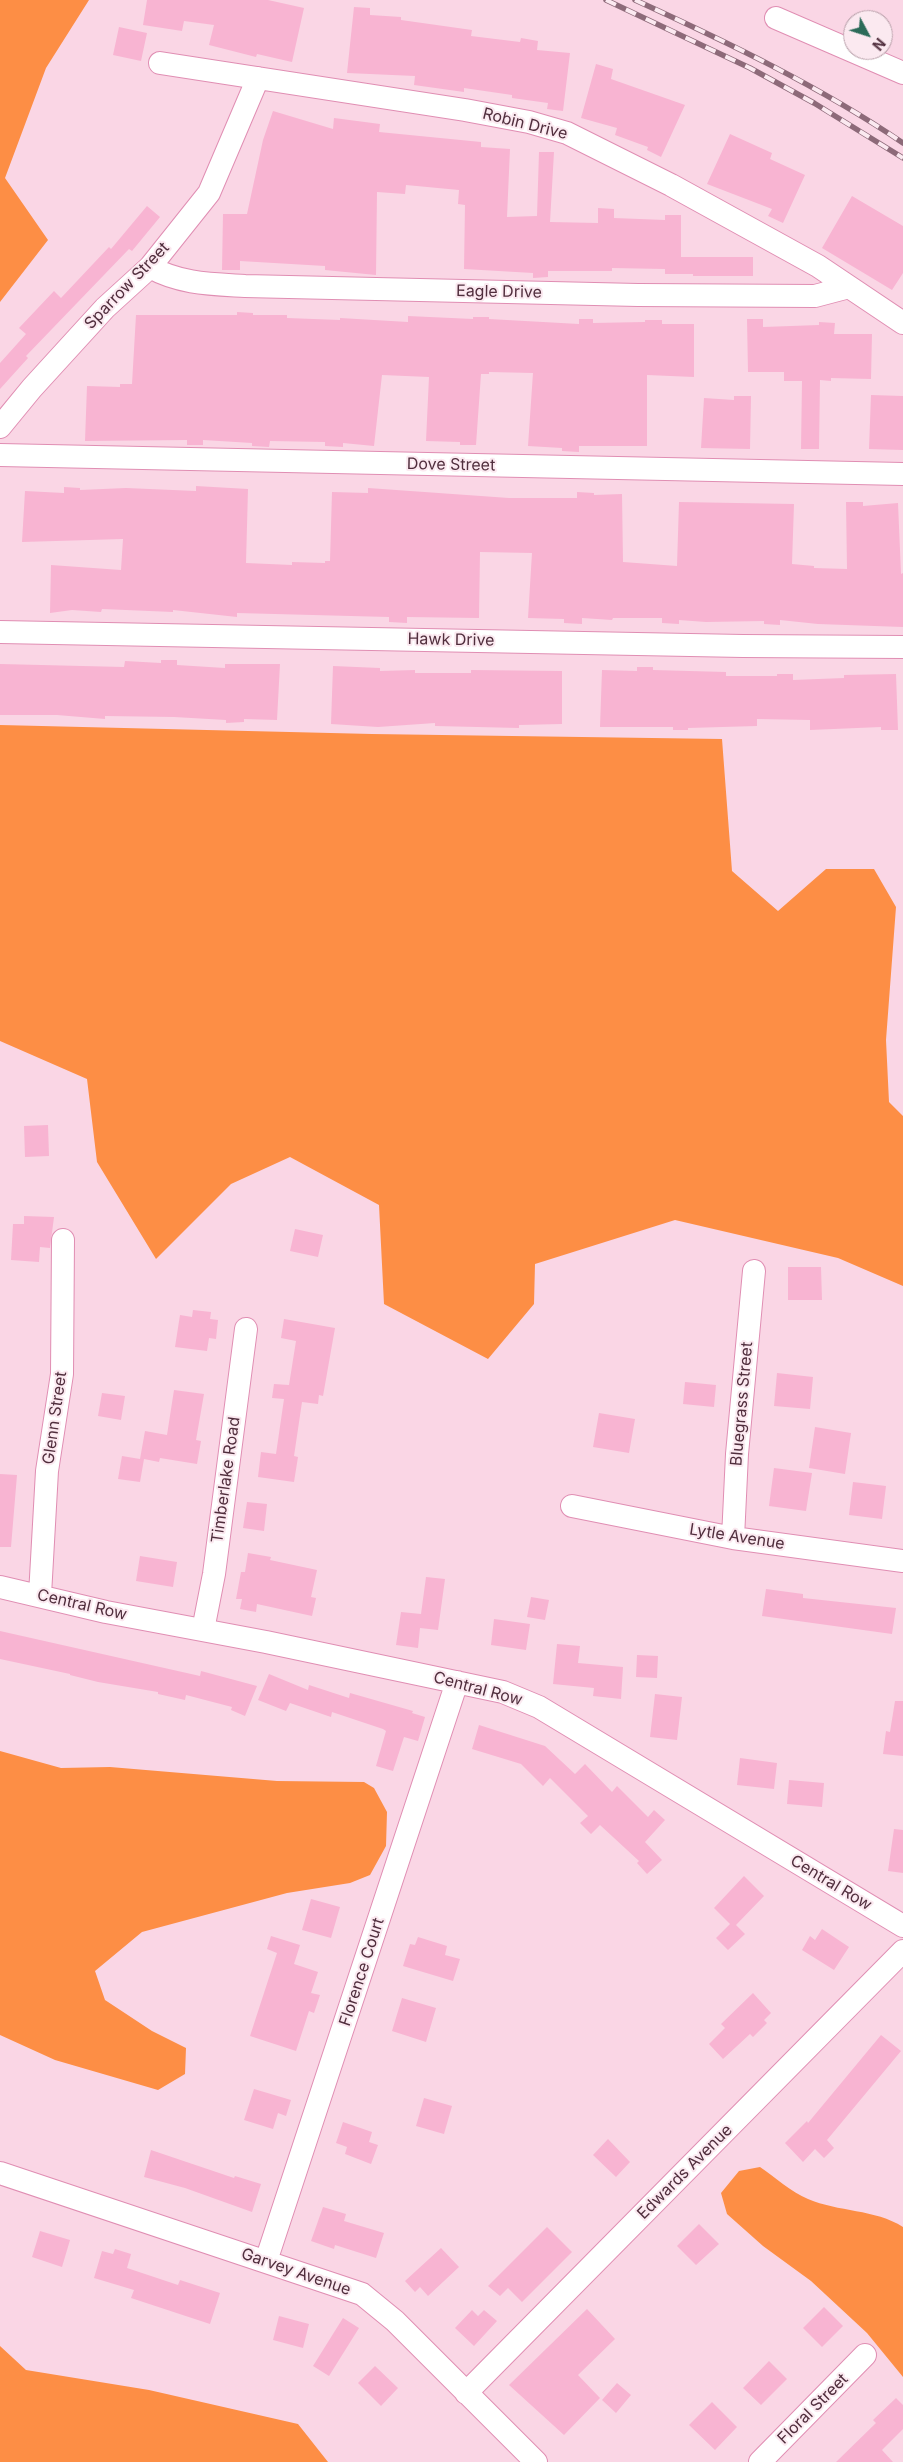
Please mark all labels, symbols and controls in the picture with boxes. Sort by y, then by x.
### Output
north arrow [843,10,893,60]
text: N [869,35,889,54]
street label: Robin Drive [480,104,570,144]
street label: Sparrow Street [81,239,173,333]
street label: Eagle Drive [456,282,542,302]
street label: Dove Street [407,455,495,475]
street label: Hawk Drive [407,630,495,650]
street label: Bluegrass Street [727,1341,757,1467]
street label: Glenn Street [39,1370,71,1466]
street label: Timberlake Road [208,1416,244,1544]
street label: Lytle Avenue [688,1520,786,1554]
street label: Central Row [35,1585,129,1625]
street label: Central Row [431,1668,525,1710]
street label: Central Row [787,1851,875,1915]
street label: Florence Court [335,1915,389,2029]
street label: Edwards Avenue [634,2121,736,2223]
street label: Garvey Avenue [239,2244,353,2300]
street label: Floral Street [774,2370,852,2448]

